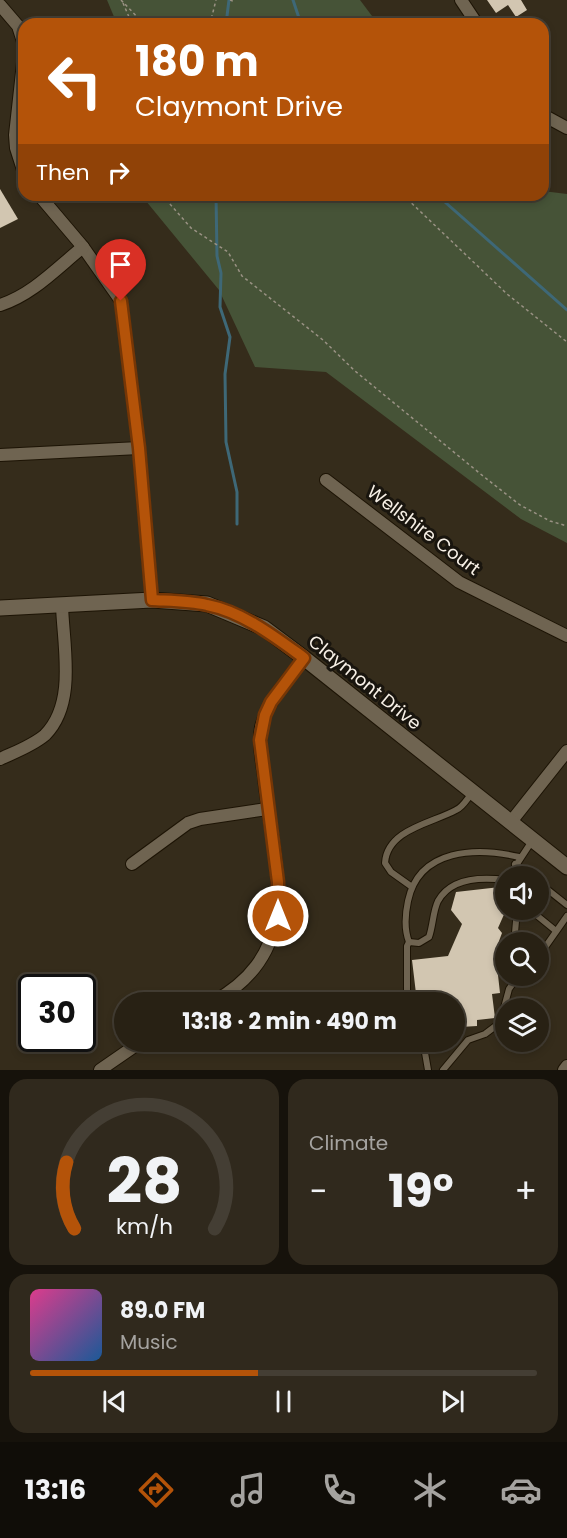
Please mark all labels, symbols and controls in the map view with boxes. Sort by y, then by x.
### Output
text: 180 m [135,32,259,91]
icon: left [36,42,114,120]
text: Claymont Drive [135,88,343,125]
icon: right [102,156,135,189]
text: Then [36,157,90,188]
pin [95,239,146,301]
icon: arrive [104,248,137,281]
street label: Wellshire Court [362,479,486,581]
street label: Claymont Drive [303,629,427,735]
map controls [495,866,549,1052]
button: sound [495,866,549,920]
position arrow [246,884,310,948]
button: search [495,932,549,986]
speed limit sign: 30 [18,974,96,1052]
button: layers [495,998,549,1052]
text: 13:18 · 2 min · 490 m [182,1006,397,1037]
text: Climate [309,1129,388,1157]
text: 28 [106,1137,182,1225]
text: 19° [388,1160,454,1223]
text: − [309,1168,327,1215]
text: + [514,1168,537,1215]
text: km/h [115,1211,173,1242]
text: 89.0 FM [120,1295,205,1326]
text: Music [120,1328,178,1356]
icon: previous [98,1385,131,1418]
icon: pause [267,1385,300,1418]
icon: next [436,1385,469,1418]
icon: directions [135,1469,177,1511]
icon: music [227,1469,269,1511]
icon: phone [318,1469,360,1511]
icon: climate [409,1469,451,1511]
icon: car [500,1469,542,1511]
text: 13:16 [25,1471,86,1508]

